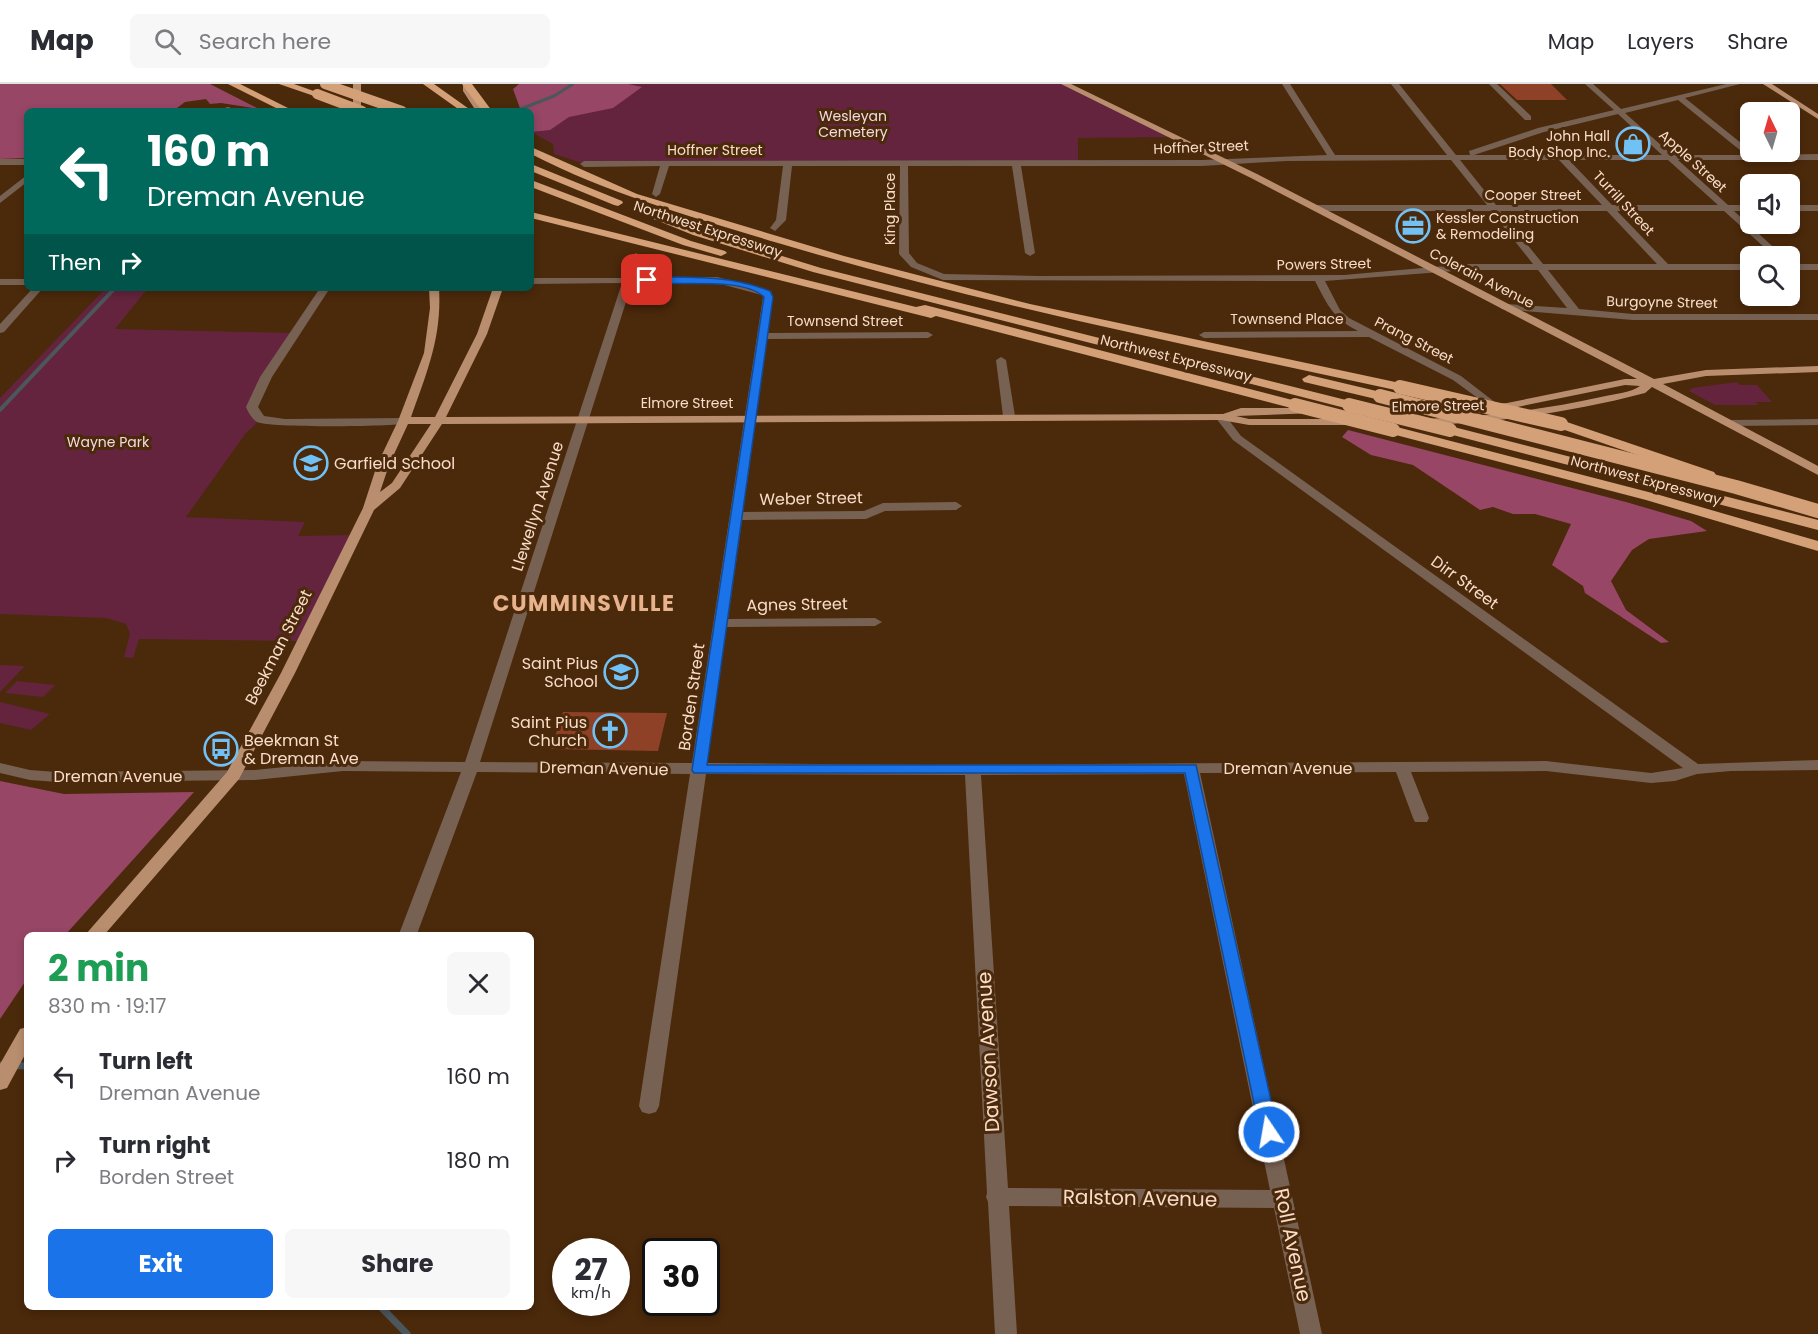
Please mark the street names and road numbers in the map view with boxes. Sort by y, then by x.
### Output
street label: Apple Street [1655,125,1731,197]
street label: Hoffner Street [1153,135,1249,159]
street label: Hoffner Street [667,140,763,160]
street label: Turrill Street [1589,166,1659,240]
street label: King Place [880,173,900,245]
street label: Cooper Street [1485,185,1581,205]
street label: Northwest Expressway [631,196,785,263]
street label: Colerain Avenue [1426,243,1538,313]
street label: Powers Street [1277,253,1371,275]
street label: Burgoyne Street [1606,291,1718,313]
street label: Townsend Place [1230,309,1344,329]
street label: Townsend Street [787,311,903,331]
street label: Prang Street [1371,312,1457,368]
street label: Northwest Expressway [1098,330,1254,386]
street label: Elmore Street [641,393,733,413]
street label: Elmore Street [1392,395,1484,417]
street label: Llewellyn Avenue [506,438,569,574]
street label: Northwest Expressway [1569,450,1724,510]
street label: Weber Street [759,486,863,511]
street label: Dirr Street [1426,550,1503,615]
street label: Beekman Street [239,585,317,709]
street label: Agnes Street [746,592,848,617]
street label: Borden Street [673,642,710,752]
street label: Dreman Avenue [539,756,669,781]
street label: Dreman Avenue [1223,757,1353,780]
street label: Dreman Avenue [53,765,183,788]
street label: Dawson Avenue [970,971,1006,1133]
street label: Ralston Avenue [1063,1183,1217,1213]
street label: Roll Avenue [1267,1186,1319,1304]

